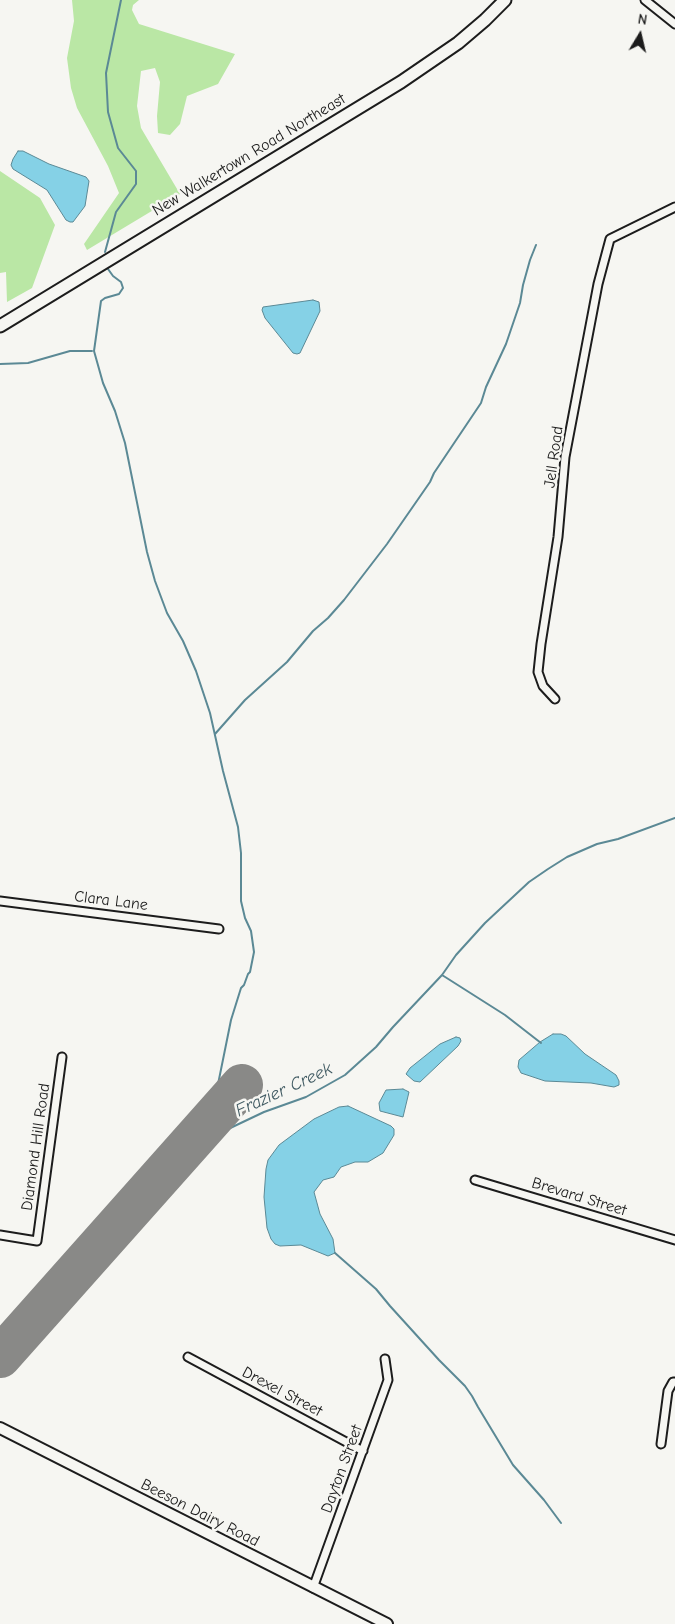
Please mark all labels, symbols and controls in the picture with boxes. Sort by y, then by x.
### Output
north arrow [615,10,665,60]
text: N [637,11,648,29]
street label: New Walkertown Road Northeast [149,90,349,220]
street label: Jell Road [540,425,568,489]
street label: Clara Lane [73,887,149,915]
water label: Frazier Creek [232,1058,336,1122]
street label: Diamond Hill Road [18,1082,54,1212]
street label: Brevard Street [529,1173,629,1221]
street label: Drexel Street [239,1363,325,1421]
street label: Dayton Street [317,1422,367,1516]
street label: Beeson Dairy Road [137,1475,263,1551]

